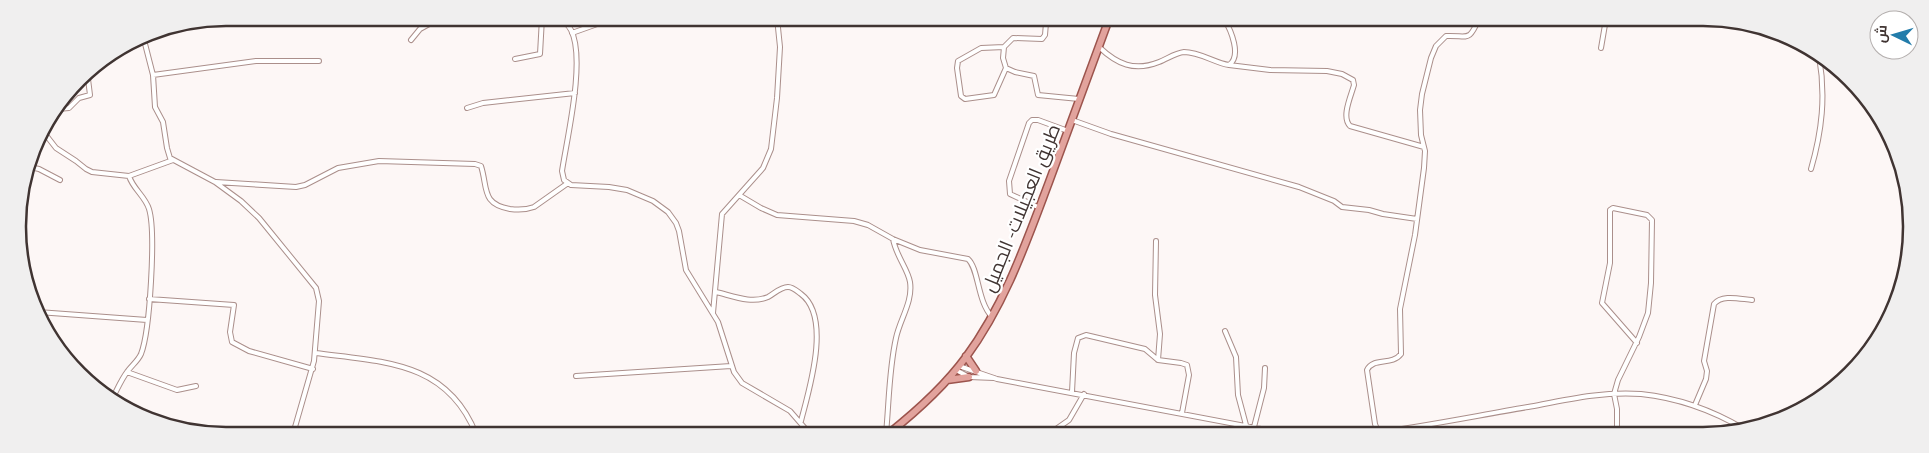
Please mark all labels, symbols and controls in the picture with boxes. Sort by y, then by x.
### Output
north arrow [1869,10,1919,60]
text: ش [1872,24,1891,44]
street label: طريق العجيلات- الجميل [977,121,1066,296]

